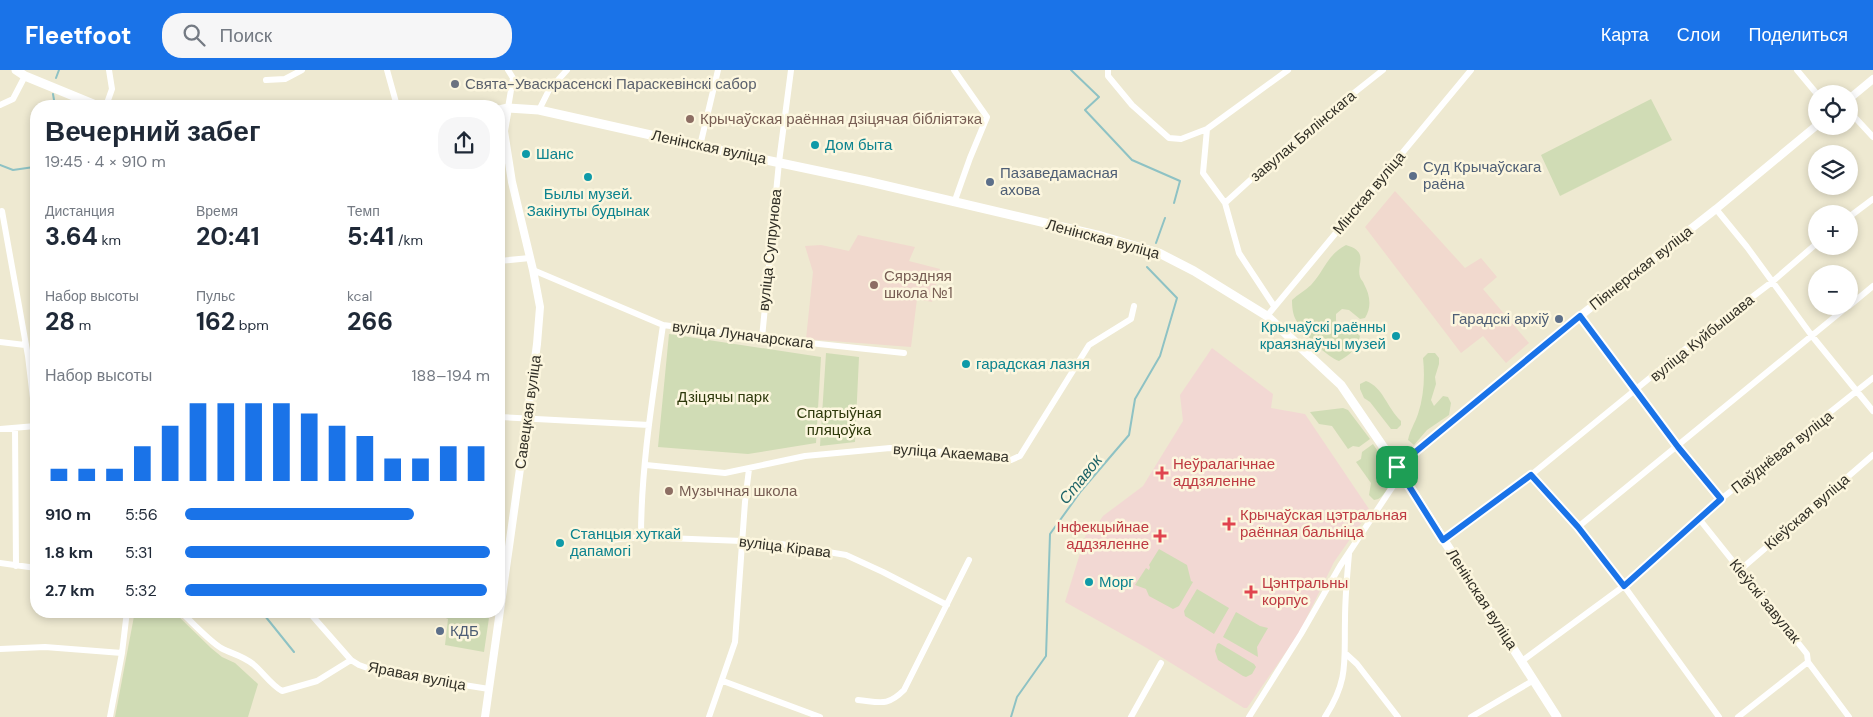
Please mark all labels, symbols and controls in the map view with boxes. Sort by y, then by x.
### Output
search box [162,13,512,58]
text: Fleetfoot [25,20,132,51]
icon: search [180,21,208,49]
text: Поиск [220,23,272,48]
text: Карта [1601,23,1649,47]
text: Слои [1677,23,1721,47]
text: Поделиться [1749,23,1848,47]
place label: Свята-Уваскрасенскі Параскевінскі сабор [465,74,756,94]
marker: Свята-Уваскрасенскі Параскевінскі сабор [449,78,461,90]
street label: завулак Бялінскага [1246,85,1361,186]
map controls [1808,85,1858,315]
button: locate [1808,85,1858,135]
place label: Крычаўская раённая дзіцячая бібліятэка [700,109,983,129]
text: Вечерний забег [45,113,261,150]
marker: Крычаўская раённая дзіцячая бібліятэка [684,113,696,125]
button: share [438,117,490,169]
street label: Ленінская вуліца [650,125,769,169]
place label: Дом быта [825,135,893,155]
marker: Дом быта [809,139,821,151]
place label: Шанс [536,144,574,164]
button: layers [1808,145,1858,195]
street label: Мінская вуліца [1328,147,1410,239]
marker: Шанс [520,148,532,160]
text: 19:45 · 4 × 910 m [45,151,166,172]
place label: Суд Крычаўскага раёна [1423,157,1542,194]
place label: Пазаведамасная ахова [1000,163,1118,200]
marker: Суд Крычаўскага раёна [1407,170,1419,182]
marker: Былы музей. Закінуты будынак [582,171,594,183]
marker: Пазаведамасная ахова [984,176,996,188]
place label: Былы музей. Закінуты будынак [527,184,650,221]
street label: вуліца Супрунова [754,187,786,312]
text: Дистанция [45,202,115,220]
text: Время [196,202,238,220]
text: Темп [347,202,380,220]
button: + [1808,205,1858,255]
street label: Ленінская вуліца [1044,214,1163,264]
text: 3.64 [45,220,98,253]
text: 20:41 [196,220,260,253]
text: 5:41 [347,220,394,253]
street label: Піянерская вуліца [1585,221,1697,315]
text: km [98,231,121,249]
text: /km [394,231,423,249]
button: − [1808,265,1858,315]
place label: Сярэдняя школа №1 [884,266,953,303]
marker: Сярэдняя школа №1 [868,279,880,291]
text: Набор высоты [45,287,139,305]
text: Пульс [196,287,235,305]
text: kcal [347,287,372,305]
street label: вуліца Куйбышава [1646,289,1759,386]
text: 28 [45,305,75,338]
text: 162 [196,305,235,338]
text: 266 [347,305,393,338]
place label: Гарадскі архіў [1452,309,1549,329]
marker: Гарадскі архіў [1553,313,1565,325]
text: m [75,316,91,334]
text: bpm [235,316,269,334]
street label: вуліца Луначарскага [671,316,816,354]
place label: Крычаўскі раённы краязнаўчы музей [1260,317,1386,354]
marker: Крычаўскі раённы краязнаўчы музей [1390,330,1402,342]
street label: Савецкая вуліца [510,353,546,470]
place label: гарадская лазня [976,354,1090,374]
marker: гарадская лазня [960,358,972,370]
text: Набор высоты [45,365,152,386]
text: 188–194 m [412,365,490,386]
park label: Дзіцячы парк [677,387,769,407]
park label: Спартыўная пляцоўка [796,403,882,440]
street label: Паўднёвая вуліца [1727,406,1838,498]
street label: вуліца Акаемава [892,439,1010,467]
pin [1376,446,1418,488]
water label: Ставок [1054,449,1108,508]
icon: arrive [1383,453,1411,481]
place label: Неўралагічнае аддзяленне [1173,454,1275,491]
marker: Неўралагічнае аддзяленне [1155,466,1169,480]
street label: Кіеўская вуліца [1760,469,1854,555]
place label: Музычная школа [679,481,798,501]
marker: Музычная школа [663,485,675,497]
text: 910 m [45,504,91,525]
text: 5:56 [125,504,158,525]
place label: Крычаўская цэтральная раённая бальніца [1240,505,1407,542]
place label: Інфекцыйнае аддзяленне [1057,517,1149,554]
marker: Крычаўская цэтральная раённая бальніца [1222,517,1236,531]
place label: Станцыя хуткай дапамогі [570,524,681,561]
marker: Інфекцыйнае аддзяленне [1153,529,1167,543]
street label: вуліца Кірава [738,531,833,563]
marker: Станцыя хуткай дапамогі [554,537,566,549]
text: 1.8 km [45,542,93,563]
text: 5:31 [125,542,152,563]
street label: Ленінская вуліца [1442,545,1523,654]
street label: Кіеўскі завулак [1725,555,1805,648]
place label: Морг [1099,572,1134,592]
place label: Цэнтральны корпус [1262,573,1348,610]
marker: Морг [1083,576,1095,588]
text: 2.7 km [45,580,94,601]
text: 5:32 [125,580,157,601]
marker: Цэнтральны корпус [1244,585,1258,599]
place label: КДБ [450,621,479,641]
marker: КДБ [434,625,446,637]
street label: Яравая вуліца [366,657,468,695]

